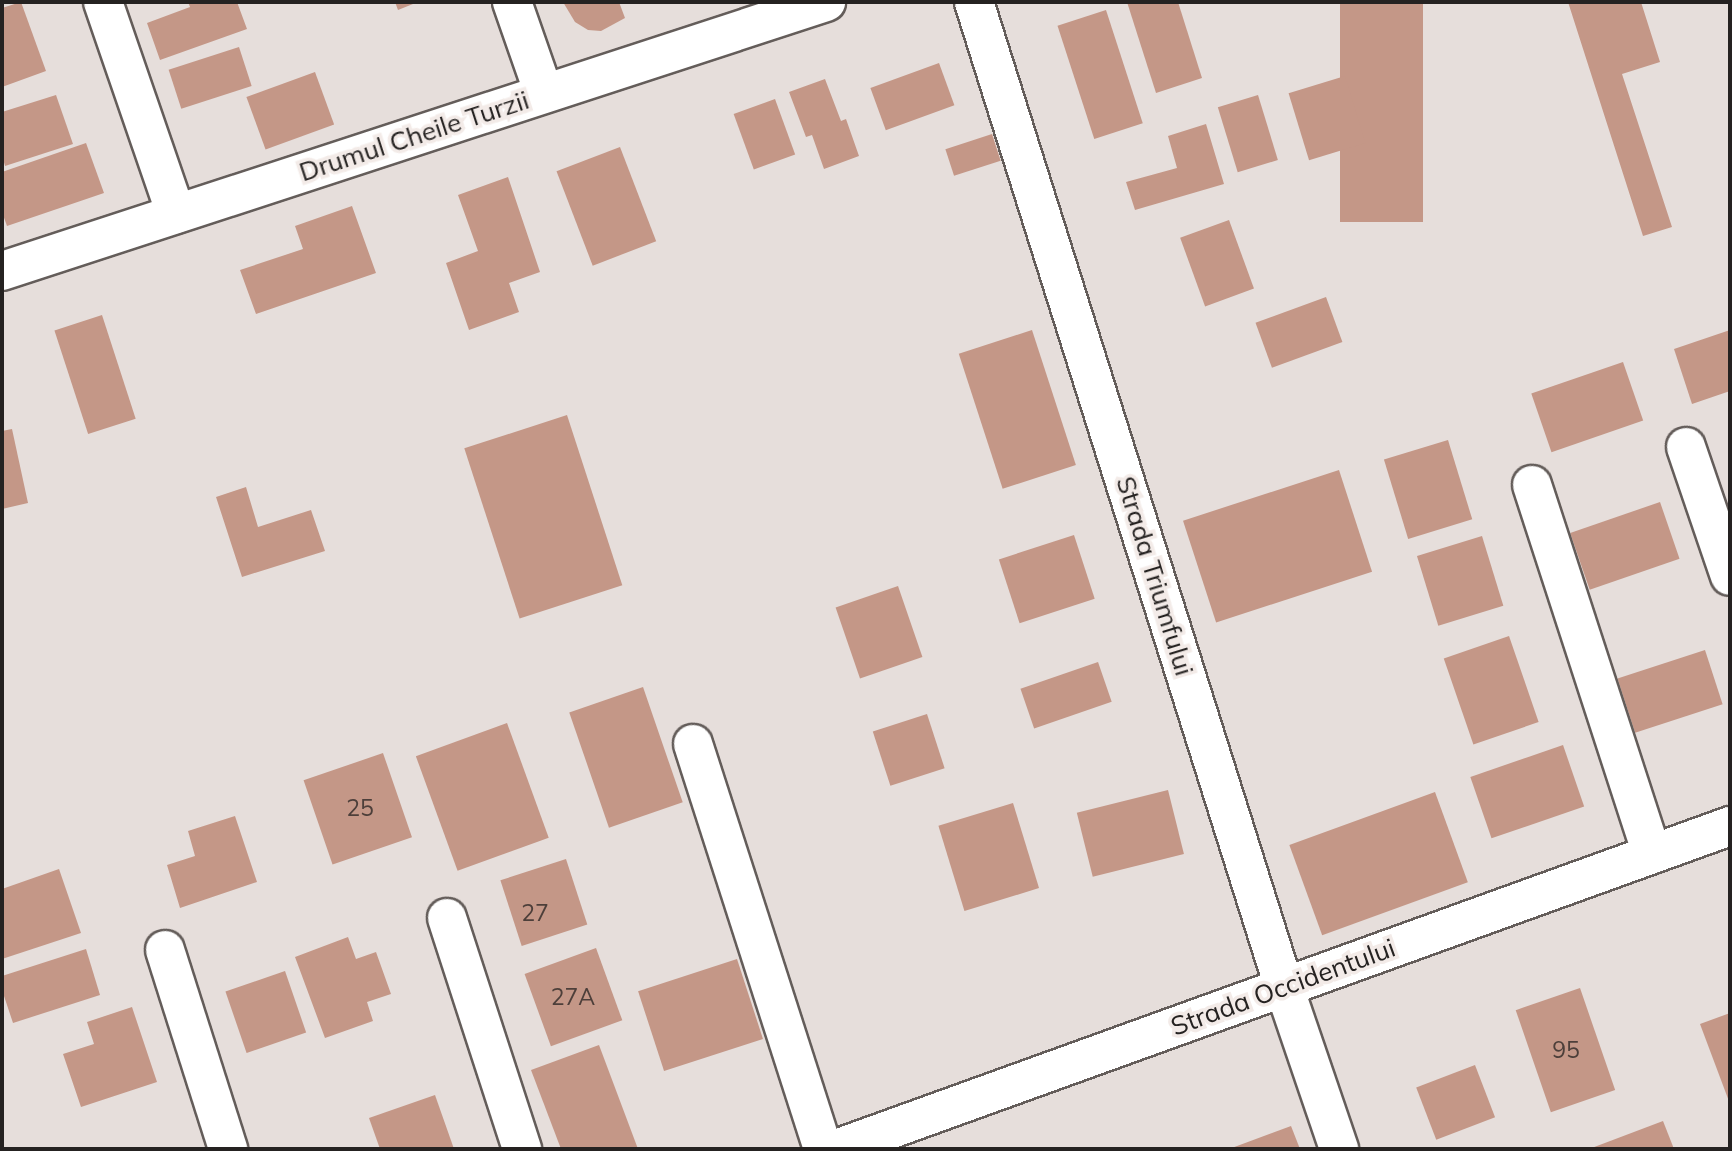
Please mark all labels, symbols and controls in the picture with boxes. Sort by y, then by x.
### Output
street label: Drumul Cheile Turzii [295,84,533,188]
street label: Strada Triumfului [1110,473,1200,679]
house number: 25 [346,794,374,822]
house number: 27 [521,899,549,927]
street label: Strada Occidentului [1167,932,1399,1042]
house number: 27A [551,983,595,1011]
house number: 95 [1552,1036,1580,1064]

